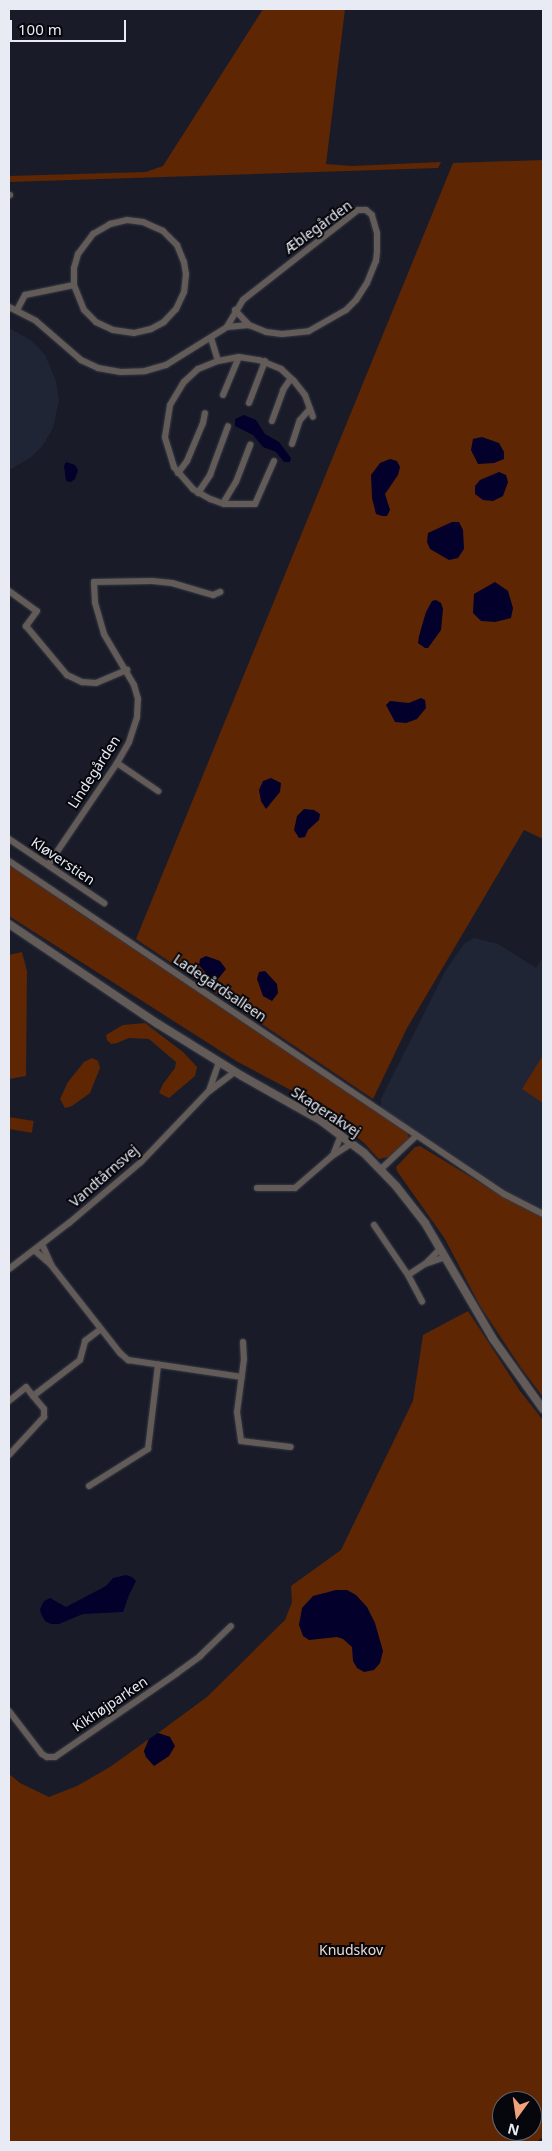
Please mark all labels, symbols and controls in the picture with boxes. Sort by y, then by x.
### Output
scale bar [12,10,129,42]
text: 100 m [18,19,62,39]
street label: Æblegården [281,197,355,257]
street label: Lindegården [64,733,124,811]
street label: Kløverstien [28,834,98,888]
street label: Ladegårdsalleen [170,951,270,1025]
street label: Skagerakvej [288,1083,364,1141]
street label: Vandtårnsvej [66,1141,142,1211]
street label: Kikhøjparken [69,1673,151,1735]
park label: Knudskov [319,1942,383,1958]
north arrow [492,2091,542,2141]
text: N [506,2119,521,2141]

